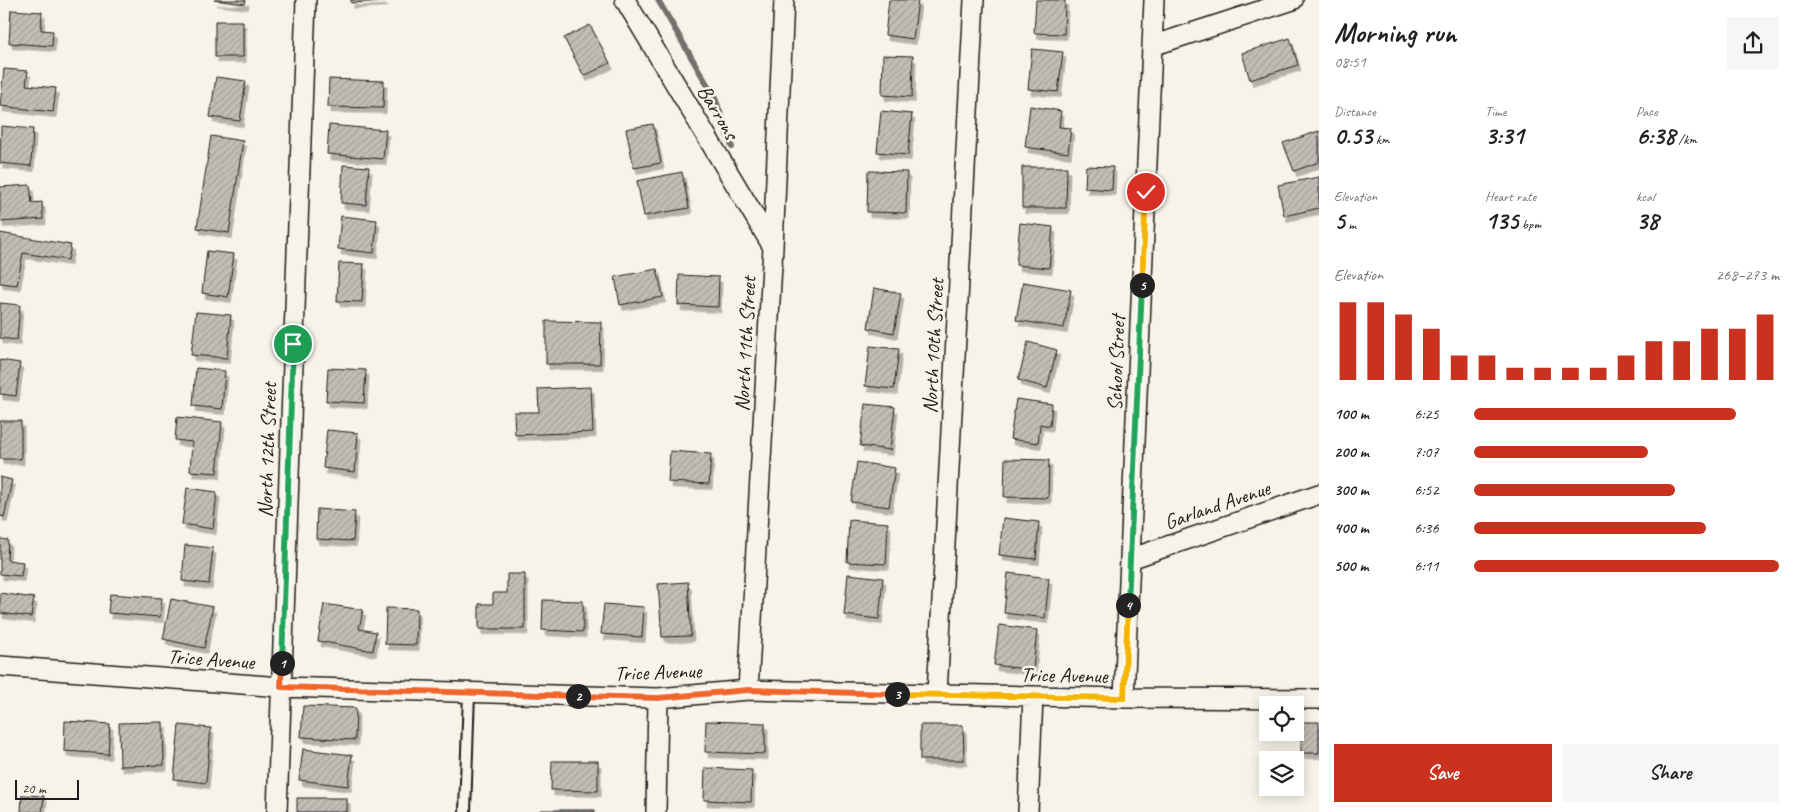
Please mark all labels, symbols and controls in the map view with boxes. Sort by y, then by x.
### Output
text: Morning run [1334,15,1456,50]
button: share [1727,17,1779,69]
text: 08:51 [1334,52,1366,72]
street label: Barrons [692,80,745,146]
text: Distance [1334,103,1376,120]
text: Time [1485,103,1506,120]
text: Pace [1636,103,1658,120]
text: 0.53 [1334,120,1372,152]
text: 3:31 [1485,120,1524,152]
text: 6:38 [1636,120,1675,152]
text: km [1372,131,1389,148]
text: /km [1675,131,1697,148]
pin [1125,171,1167,213]
icon: check [1132,178,1160,206]
text: Elevation [1334,188,1377,205]
text: Heart rate [1485,188,1536,205]
text: kcal [1636,188,1655,205]
text: 5 [1334,205,1345,237]
text: 135 [1485,205,1518,237]
text: 38 [1636,205,1659,237]
text: m [1345,216,1356,233]
text: bpm [1518,216,1541,233]
text: Elevation [1334,265,1383,285]
text: 268–273 m [1716,265,1779,285]
pin: 5 [1130,272,1154,298]
street label: North 11th Street [728,274,762,412]
street label: North 10th Street [916,276,950,414]
text: 5 [1139,277,1146,294]
street label: School Street [1101,312,1131,411]
pin [272,323,314,365]
icon: arrive [279,330,307,358]
street label: North 12th Street [252,380,282,518]
text: 100 m [1334,404,1369,424]
text: 6:25 [1414,404,1439,424]
text: 200 m [1334,442,1369,462]
text: 7:07 [1414,442,1439,462]
street label: Garland Avenue [1161,474,1274,535]
text: 300 m [1334,480,1369,500]
text: 6:52 [1414,480,1439,500]
text: 400 m [1334,518,1369,538]
text: 6:36 [1414,518,1439,538]
text: 500 m [1334,556,1368,576]
text: 6:11 [1414,556,1439,576]
pin: 4 [1116,592,1140,618]
text: 4 [1125,597,1132,614]
street label: Trice Avenue [167,643,256,675]
pin: 1 [270,650,294,676]
text: 1 [279,655,286,672]
street label: Trice Avenue [614,657,703,687]
street label: Trice Avenue [1020,661,1109,689]
pin: 3 [884,682,910,706]
pin: 2 [566,684,590,708]
text: 3 [894,686,901,703]
text: 2 [575,688,582,705]
map controls [1259,696,1304,796]
button: locate [1259,696,1304,741]
button: Save [1334,744,1552,802]
button: Share [1562,744,1779,802]
button: layers [1259,751,1304,796]
scale bar [15,777,79,800]
text: 20 m [22,780,46,797]

